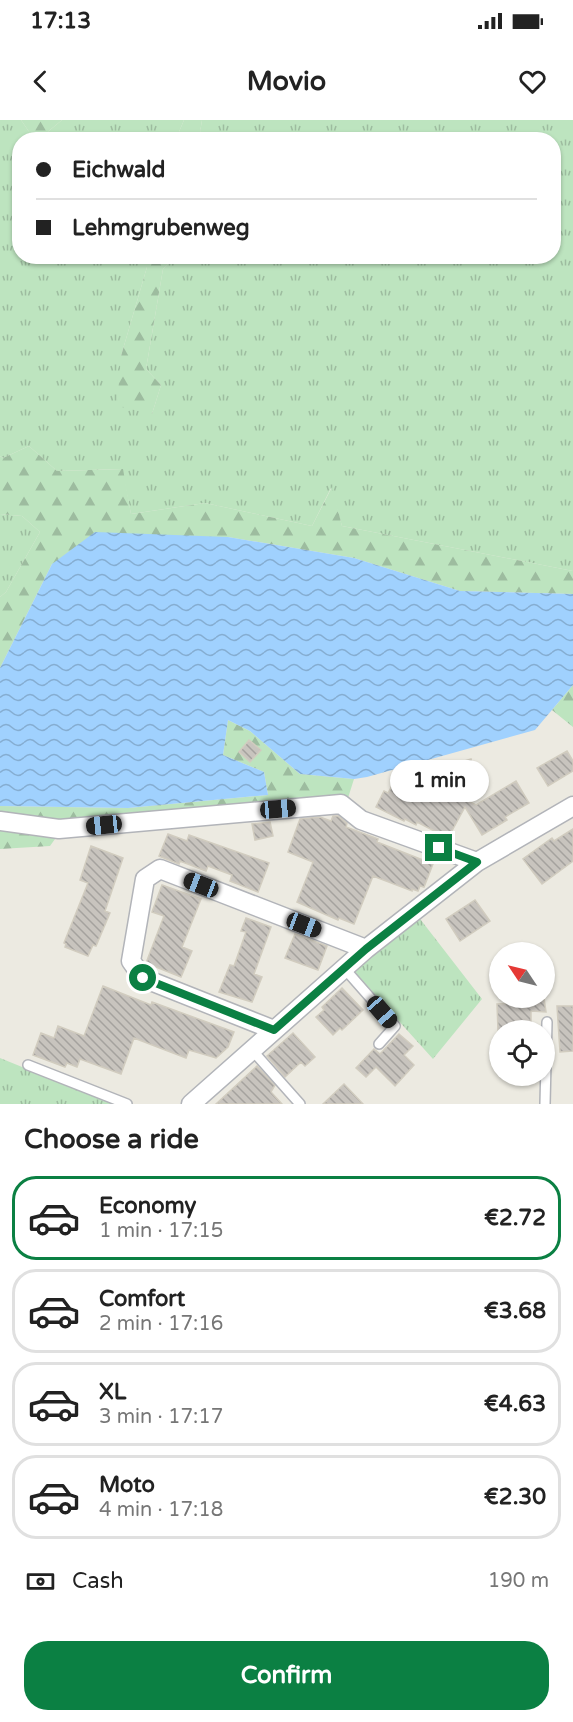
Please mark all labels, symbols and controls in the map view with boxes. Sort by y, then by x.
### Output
text: 17:13 [30,8,91,34]
icon: back [24,65,57,98]
text: Movio [247,65,326,98]
icon: heart [516,65,549,98]
text: Eichwald [72,157,165,183]
text: Lehmgrubenweg [72,215,250,241]
callout: 1 min [390,761,488,803]
text: 1 min [413,769,466,793]
car [259,798,297,820]
car [85,814,123,836]
route end [425,834,452,861]
car [181,870,221,900]
car [284,910,324,940]
north arrow [489,942,555,1008]
map controls [489,942,555,1086]
route start [129,964,156,991]
car [363,993,401,1031]
button: locate [489,1020,555,1086]
text: Choose a ride [24,1123,199,1156]
icon: car [27,1191,81,1245]
text: Economy [99,1193,196,1219]
text: €2.72 [484,1205,546,1231]
text: 1 min · 17:15 [99,1219,223,1243]
icon: car [27,1284,81,1338]
text: Comfort [99,1286,185,1312]
text: €3.68 [484,1298,546,1324]
text: 2 min · 17:16 [99,1312,223,1336]
icon: car [27,1377,81,1431]
text: XL [99,1379,126,1405]
text: €4.63 [484,1391,546,1417]
text: 3 min · 17:17 [99,1405,223,1429]
icon: car [27,1470,81,1524]
text: Moto [99,1472,155,1498]
text: €2.30 [484,1484,546,1510]
text: 4 min · 17:18 [99,1498,223,1522]
icon: cash [24,1565,57,1598]
text: Cash [72,1568,124,1594]
text: 190 m [488,1569,549,1593]
button: Confirm [24,1641,549,1710]

